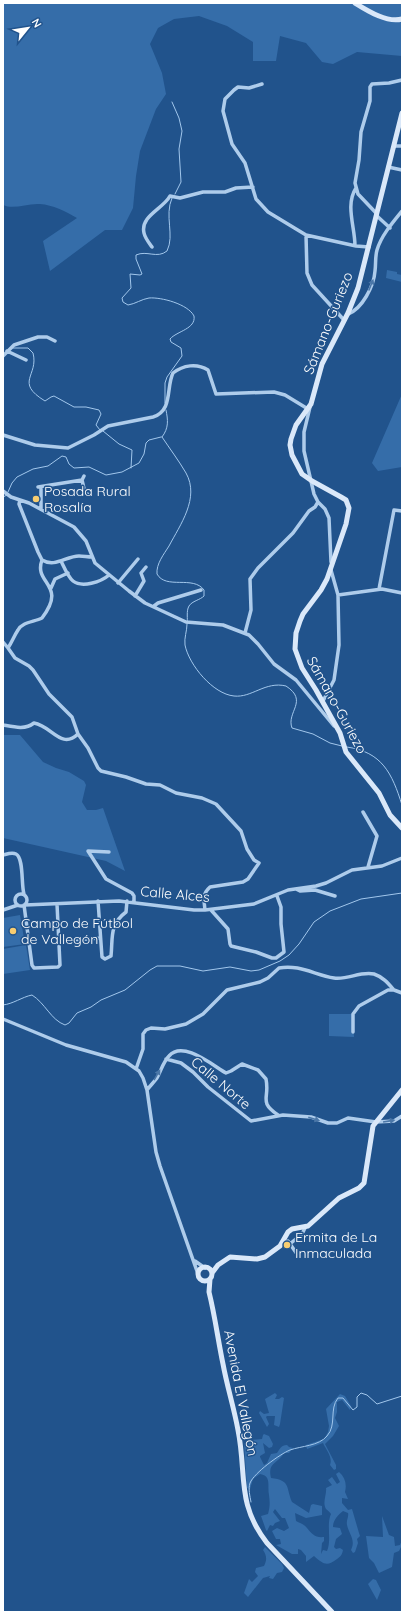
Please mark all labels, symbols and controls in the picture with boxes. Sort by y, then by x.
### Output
north arrow [8,8,48,48]
text: N [29,16,45,30]
street label: Sámano-Guriezo [299,269,357,377]
one-way arrow [368,280,374,291]
place label: Posada Rural Rosalía [44,482,131,516]
marker: Posada Rural Rosalía [31,494,41,504]
street label: Sámano-Guriezo [303,653,371,757]
street label: Calle Alces [140,882,210,906]
place label: Campo de Fútbol de Vallegón [21,914,133,948]
marker: Campo de Fútbol de Vallegón [8,926,18,936]
street label: Calle Norte [188,1053,255,1113]
one-way arrow [154,1069,161,1081]
one-way arrow [308,1116,320,1122]
one-way arrow [383,1118,395,1124]
place label: Ermita de La Inmaculada [295,1228,377,1262]
marker: Ermita de La Inmaculada [282,1240,292,1250]
street label: Avenida El Vallegón [220,1329,262,1457]

